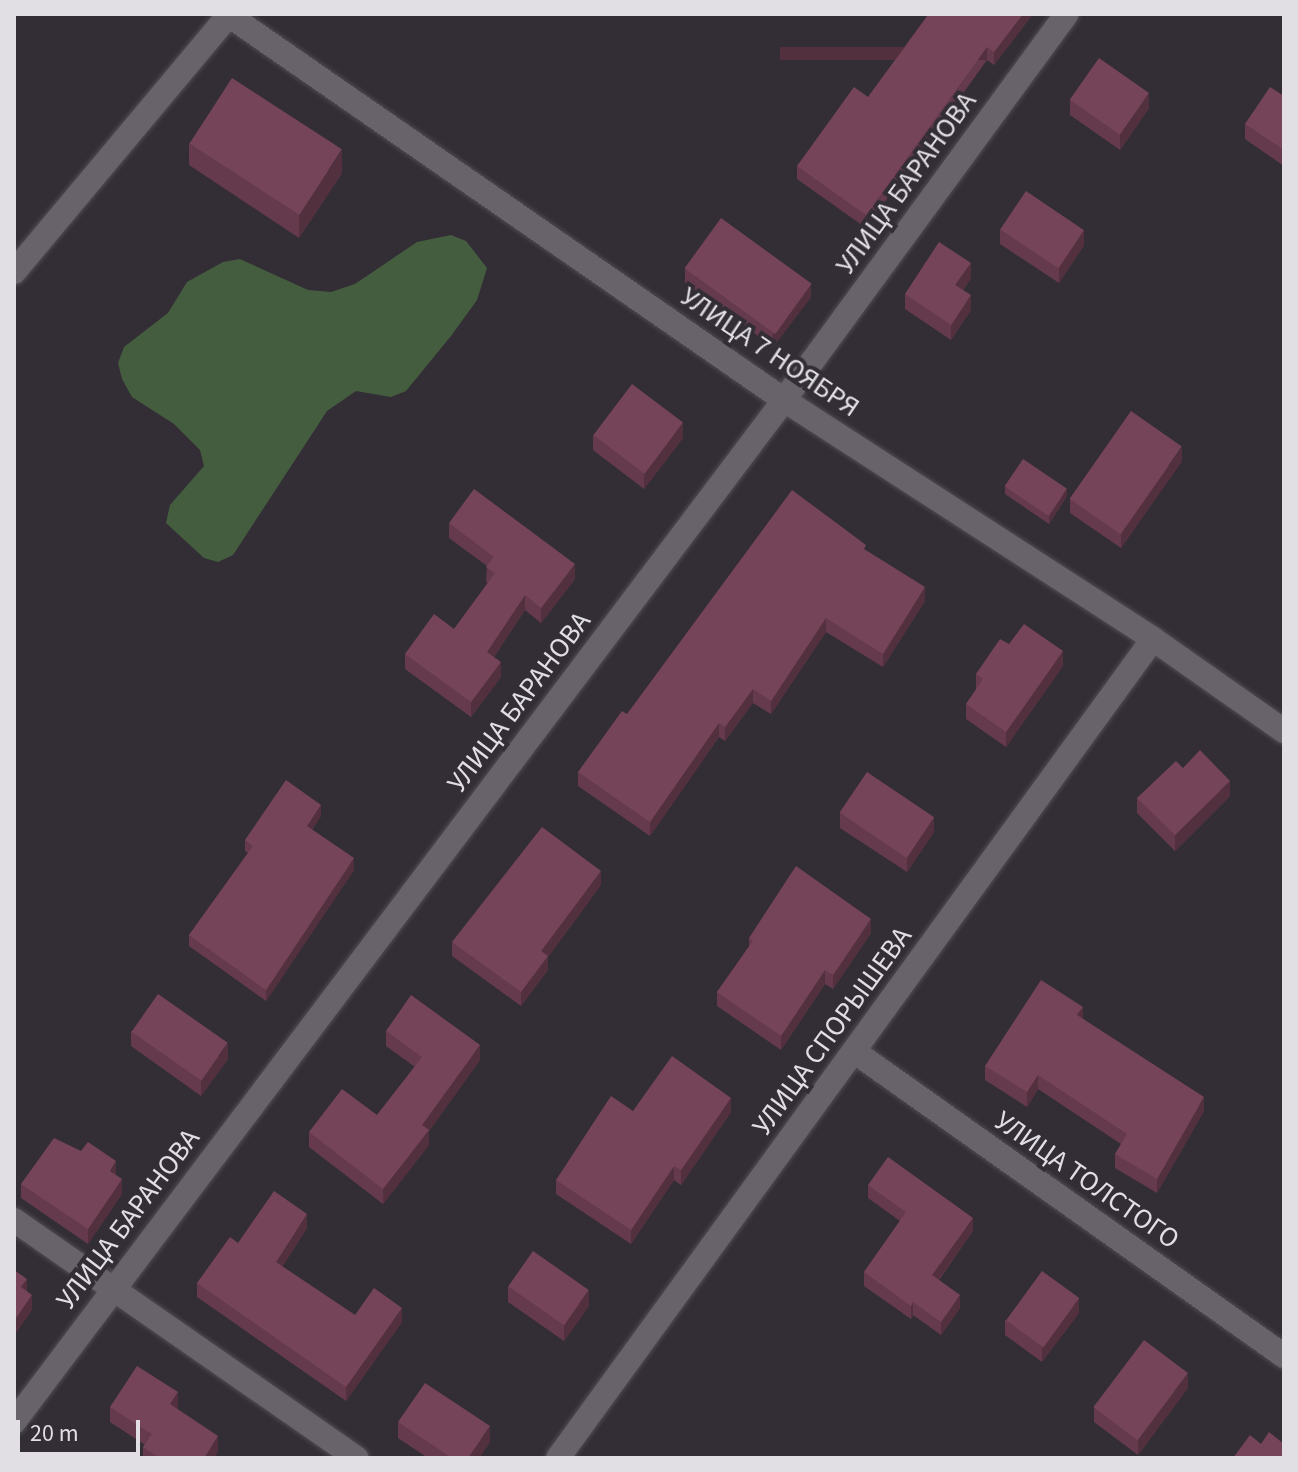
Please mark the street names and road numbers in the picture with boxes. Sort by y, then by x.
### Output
street label: УЛИЦА БАРАНОВА [829,85,983,281]
street label: УЛИЦА 7 НОЯБРЯ [674,280,866,424]
street label: УЛИЦА БАРАНОВА [440,605,598,799]
street label: УЛИЦА СПОРЫШЕВА [745,920,919,1142]
street label: УЛИЦА ТОЛСТОГО [988,1104,1186,1256]
street label: УЛИЦА БАРАНОВА [49,1122,207,1316]

